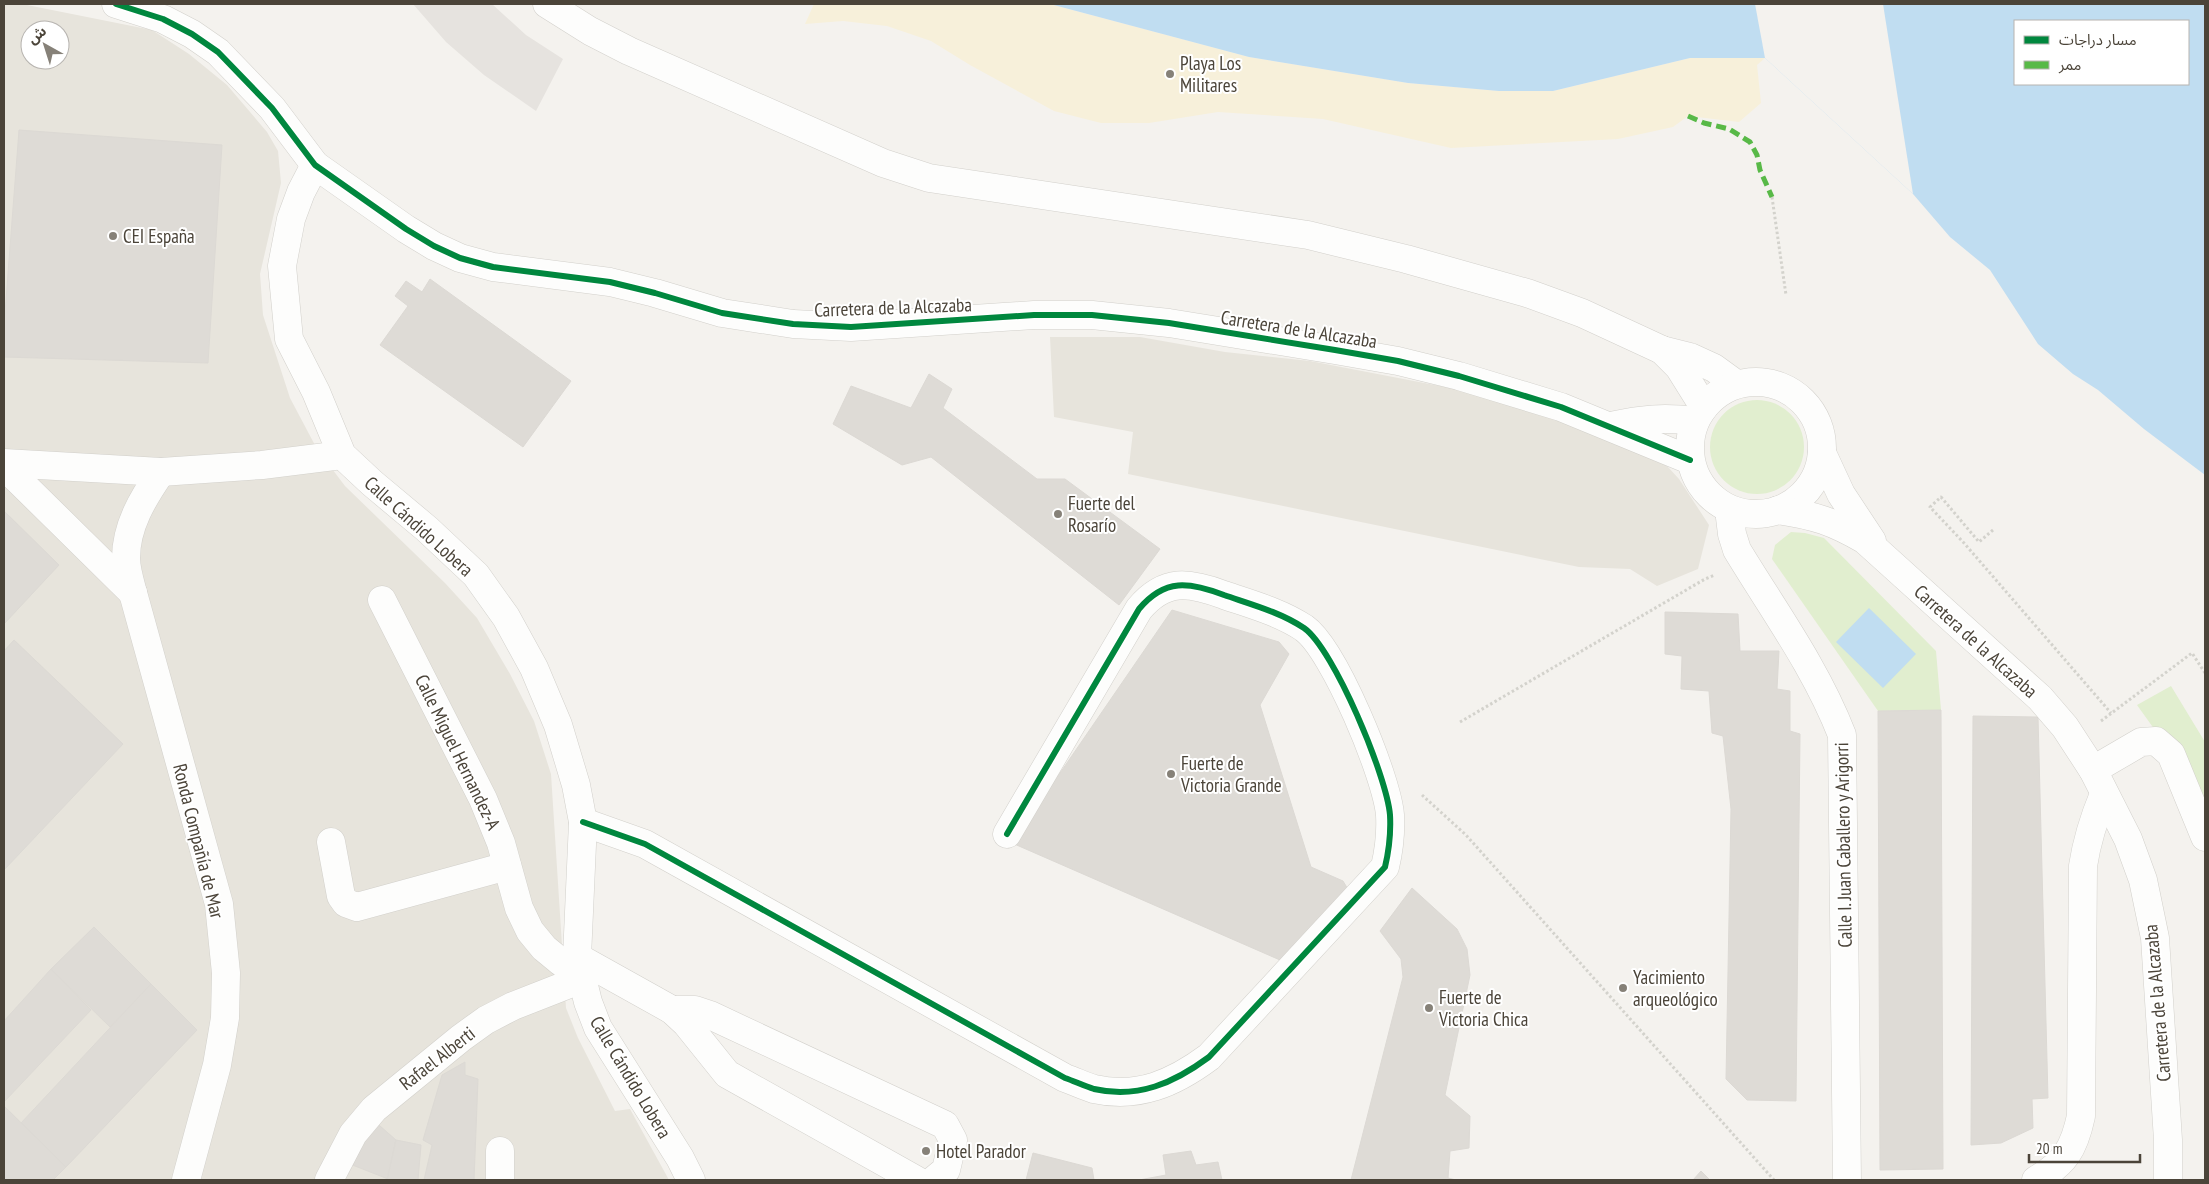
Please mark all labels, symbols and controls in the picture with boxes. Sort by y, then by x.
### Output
north arrow [20,20,70,70]
legend [2014,20,2189,85]
text: ش [24,22,50,48]
text: مسار دراجات [2059,30,2137,49]
place label: Playa Los Militares [1180,51,1241,97]
text: ممر [2058,55,2082,74]
marker: Playa Los Militares [1164,68,1176,80]
place label: CEI España [123,224,195,248]
marker: CEI España [107,230,119,242]
street label: Carretera de la Alcazaba [814,292,972,322]
street label: Carretera de la Alcazaba [1219,305,1379,353]
street label: Calle Cándido Lobera [360,471,478,581]
place label: Fuerte del Rosarío [1068,491,1136,537]
marker: Fuerte del Rosarío [1052,508,1064,520]
street label: Carretera de la Alcazaba [1909,579,2043,703]
street label: Calle Miguel Hernandez-A [410,670,506,834]
street label: Calle I. Juan Caballero y Arigorri [1829,742,1857,948]
place label: Fuerte de Victoria Grande [1180,751,1282,797]
street label: Ronda Compañía de Mar [168,761,230,922]
marker: Fuerte de Victoria Grande [1165,768,1177,780]
street label: Carretera de la Alcazaba [2138,923,2176,1083]
place label: Yacimiento arqueológico [1633,965,1718,1011]
marker: Yacimiento arqueológico [1617,982,1629,994]
place label: Fuerte de Victoria Chica [1438,985,1528,1031]
marker: Fuerte de Victoria Chica [1423,1002,1435,1014]
street label: Calle Cándido Lobera [585,1012,677,1142]
street label: Rafael Alberti [394,1021,480,1095]
scale bar [2029,1132,2140,1164]
place label: Hotel Parador [936,1139,1027,1163]
text: 20 m [2036,1139,2062,1158]
marker: Hotel Parador [920,1145,932,1157]

